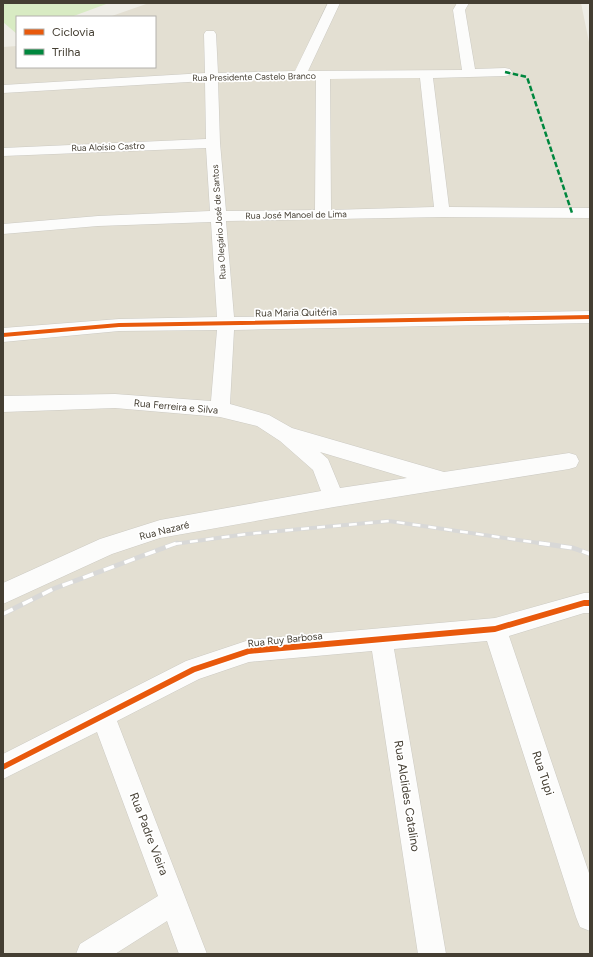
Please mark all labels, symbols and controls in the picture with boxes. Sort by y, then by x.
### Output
legend [16,16,156,68]
text: Ciclovia [52,25,95,39]
text: Trilha [52,45,80,59]
street label: Rua Presidente Castelo Branco [192,70,316,83]
street label: Rua Aloísio Castro [71,140,145,153]
street label: Rua Olegário José de Santos [209,164,228,280]
street label: Rua José Manoel de Lima [245,208,347,221]
street label: Rua Maria Quitéria [255,305,337,320]
street label: Rua Ferreira e Silva [133,396,219,417]
street label: Rua Nazaré [138,518,191,543]
street label: Rua Ruy Barbosa [247,629,323,650]
street label: Rua Alclides Catalino [391,739,423,853]
street label: Rua Tupi [529,749,557,797]
street label: Rua Padre Vieira [127,791,171,877]

